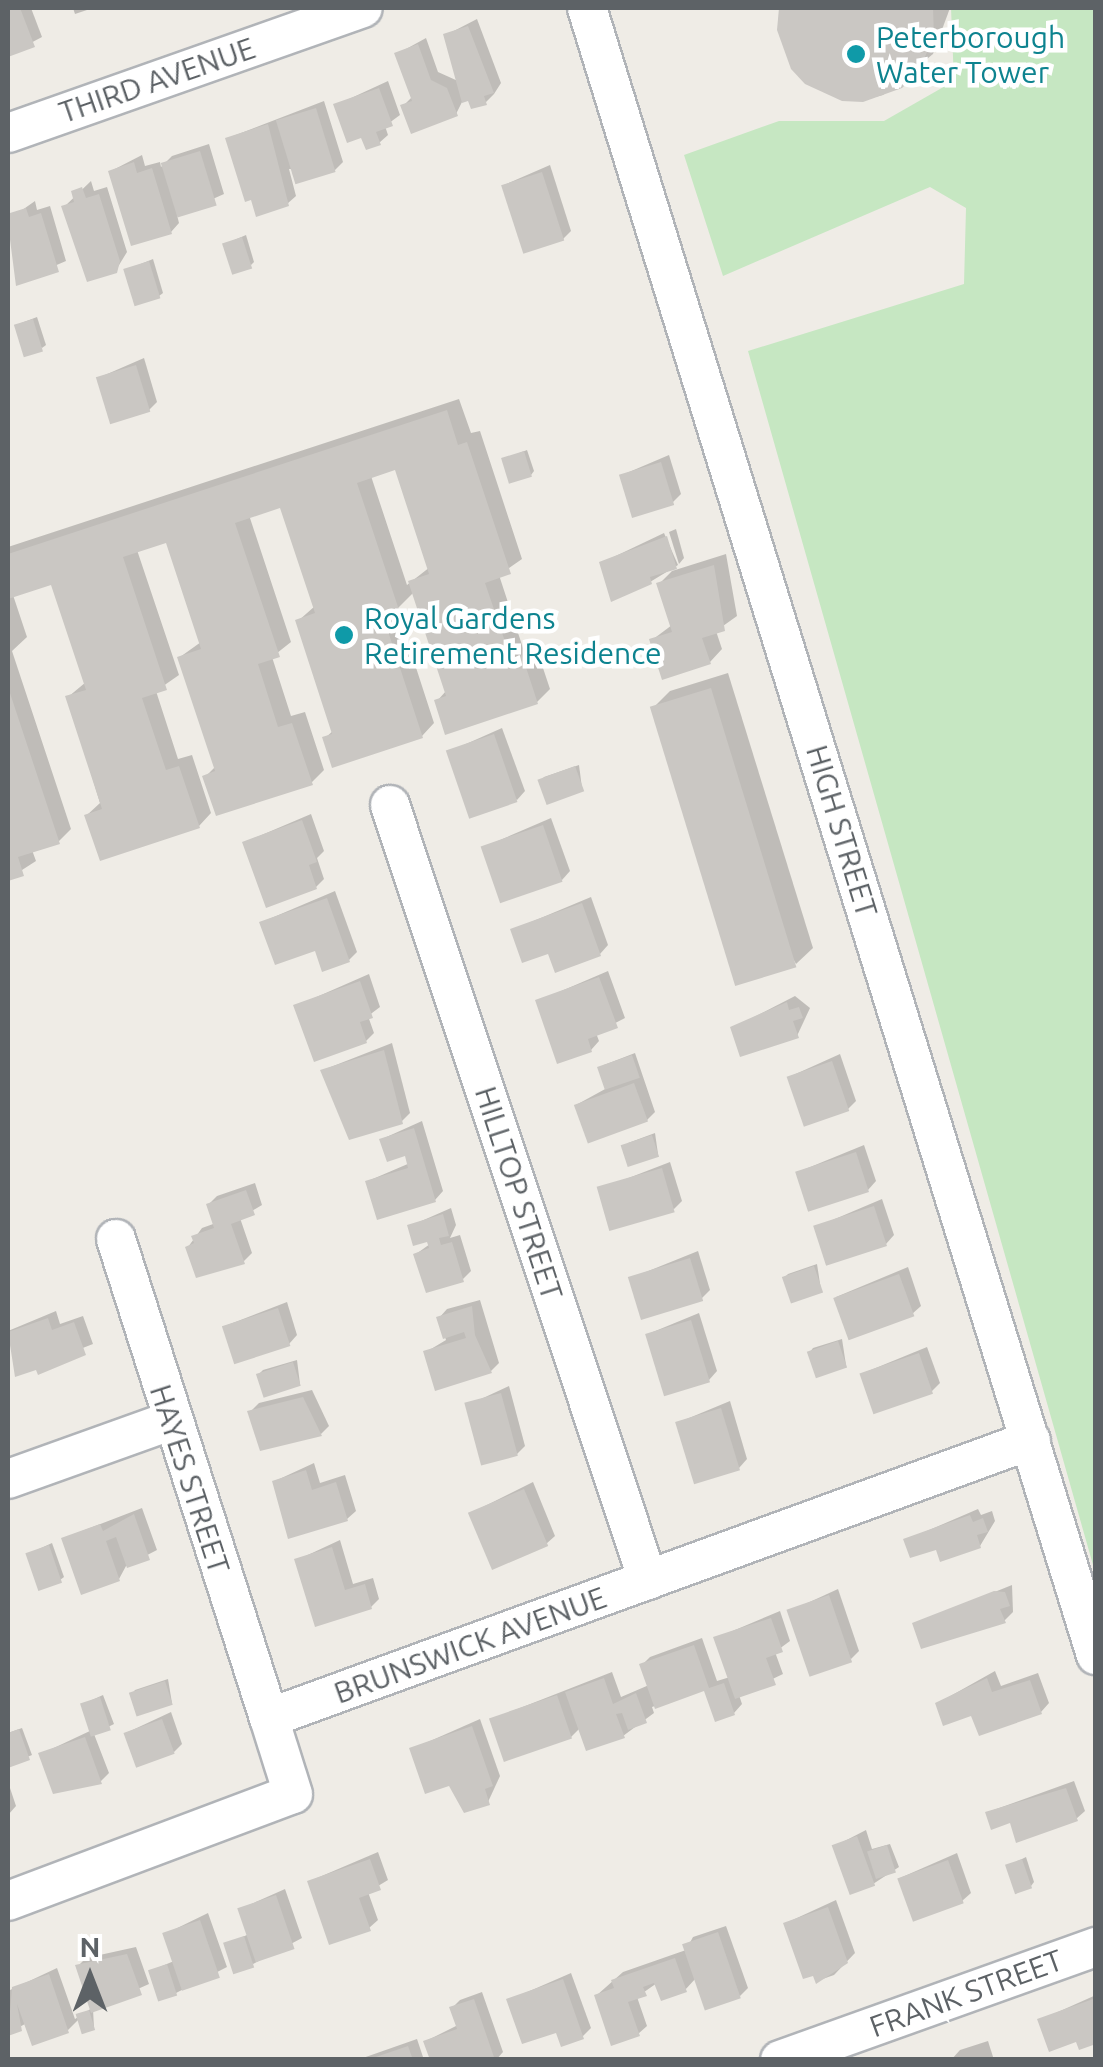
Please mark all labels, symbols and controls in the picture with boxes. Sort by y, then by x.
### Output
place label: Peterborough Water Tower [876,19,1065,90]
street label: THIRD AVENUE [54,30,260,130]
marker: Peterborough Water Tower [845,43,867,65]
place label: Royal Gardens Retirement Residence [364,600,662,670]
marker: Royal Gardens Retirement Residence [333,624,355,646]
street label: HIGH STREET [799,741,885,921]
street label: HILLTOP STREET [468,1082,570,1304]
street label: HAYES STREET [143,1380,237,1578]
street label: BRUNSWICK AVENUE [329,1579,611,1711]
north arrow [40,1927,140,2027]
text: N [80,1931,100,1962]
street label: FRANK STREET [865,1941,1067,2045]

